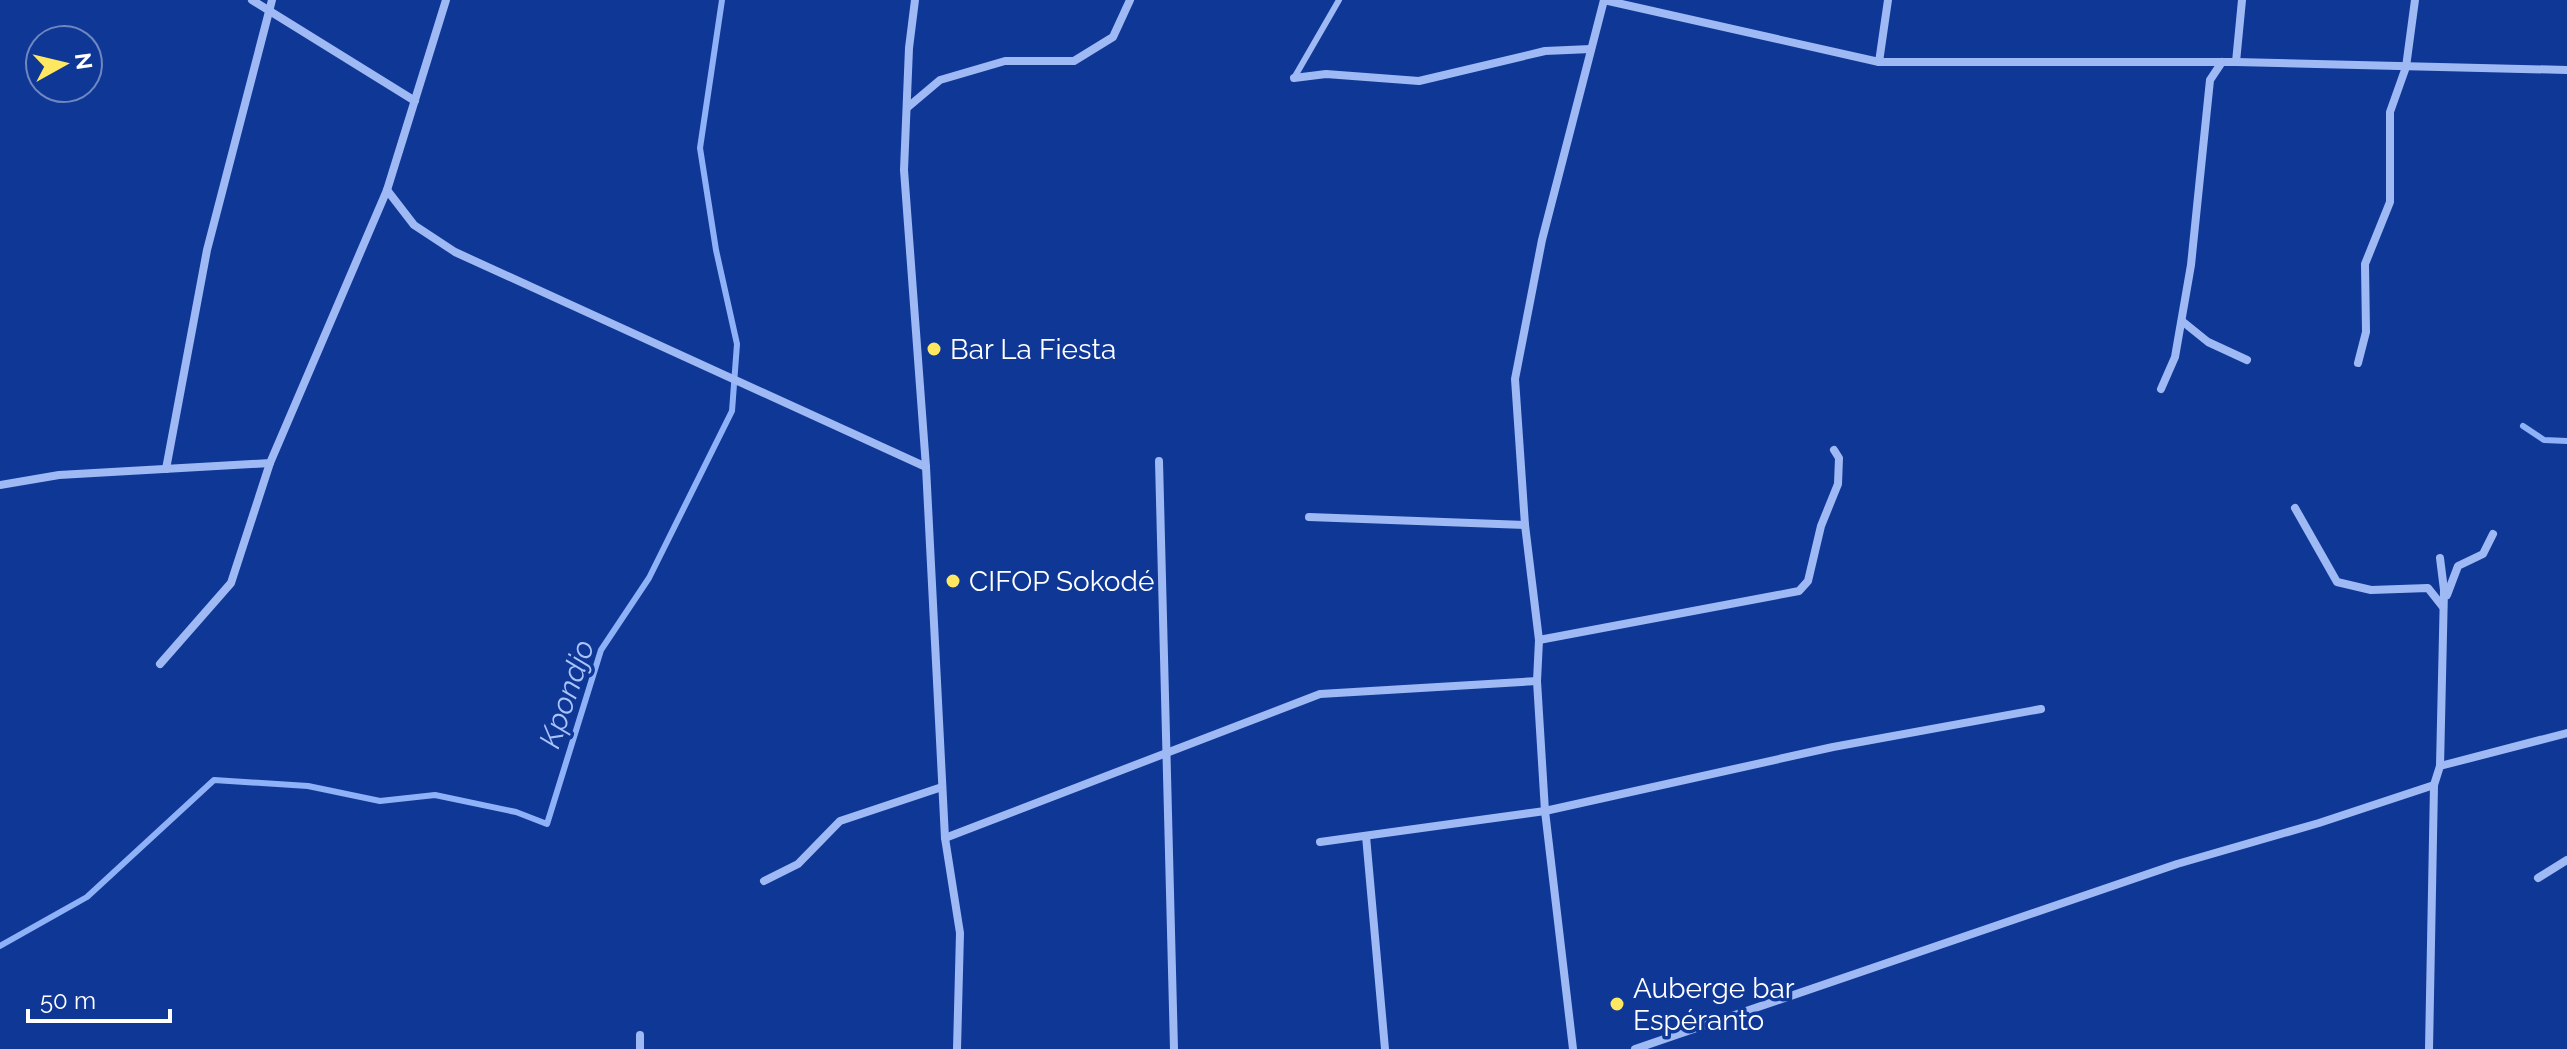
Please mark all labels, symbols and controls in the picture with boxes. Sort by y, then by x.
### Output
north arrow [24,24,104,104]
text: N [70,51,98,71]
place label: Bar La Fiesta [950,333,1116,366]
marker: Bar La Fiesta [925,340,943,358]
place label: CIFOP Sokodé [969,565,1154,598]
marker: CIFOP Sokodé [944,572,962,590]
water label: Kpondjo [532,635,601,752]
place label: Auberge bar Espéranto [1633,972,1795,1037]
scale bar [28,973,170,1023]
text: 50 m [40,986,96,1015]
marker: Auberge bar Espéranto [1608,995,1626,1013]

